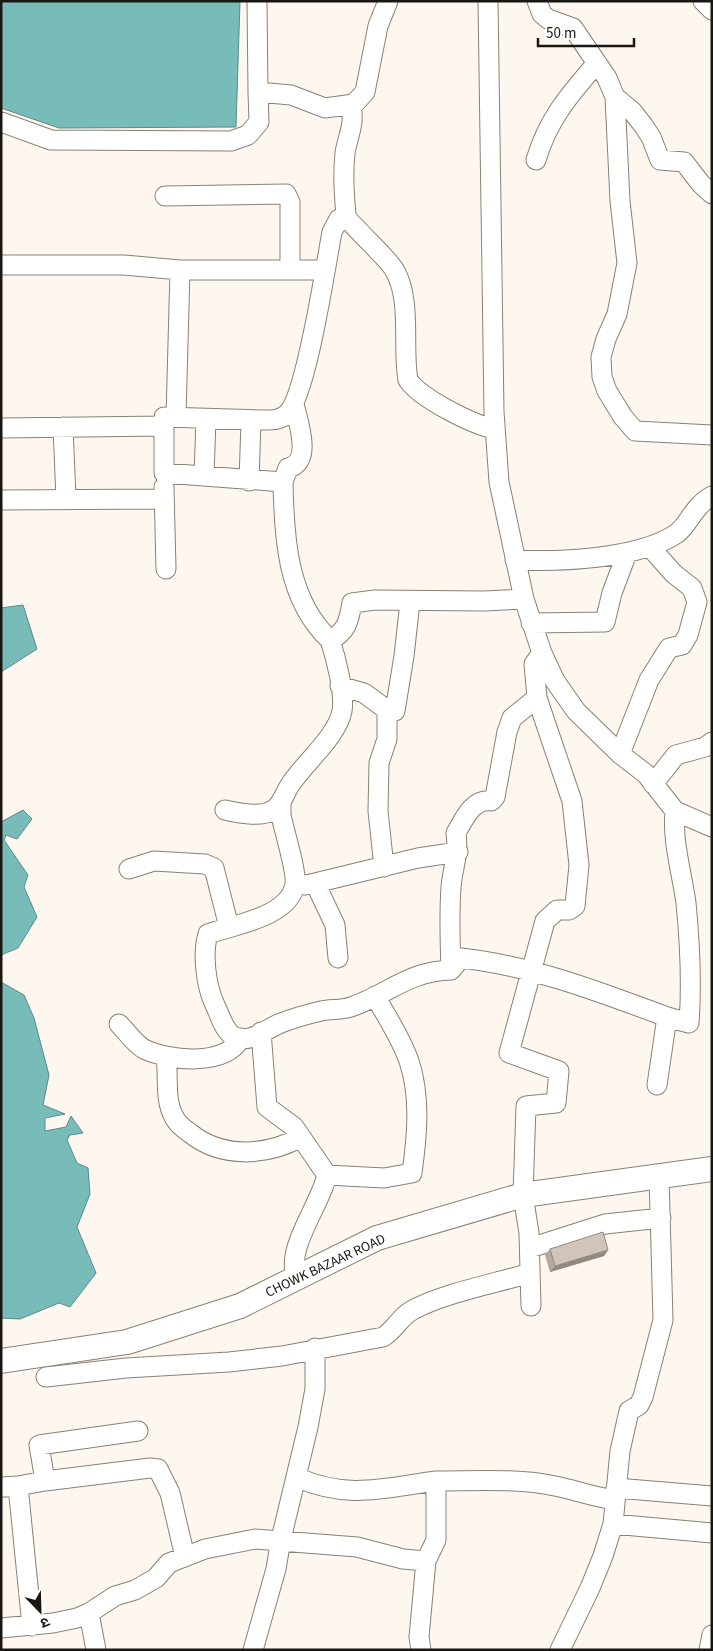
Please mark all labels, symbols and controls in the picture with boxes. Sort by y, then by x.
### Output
scale bar [538,15,634,47]
text: 50 m [546,23,576,44]
street label: CHOWK BAZAAR ROAD [262,1229,389,1303]
north arrow [15,1586,65,1636]
text: उ [36,1611,52,1633]

